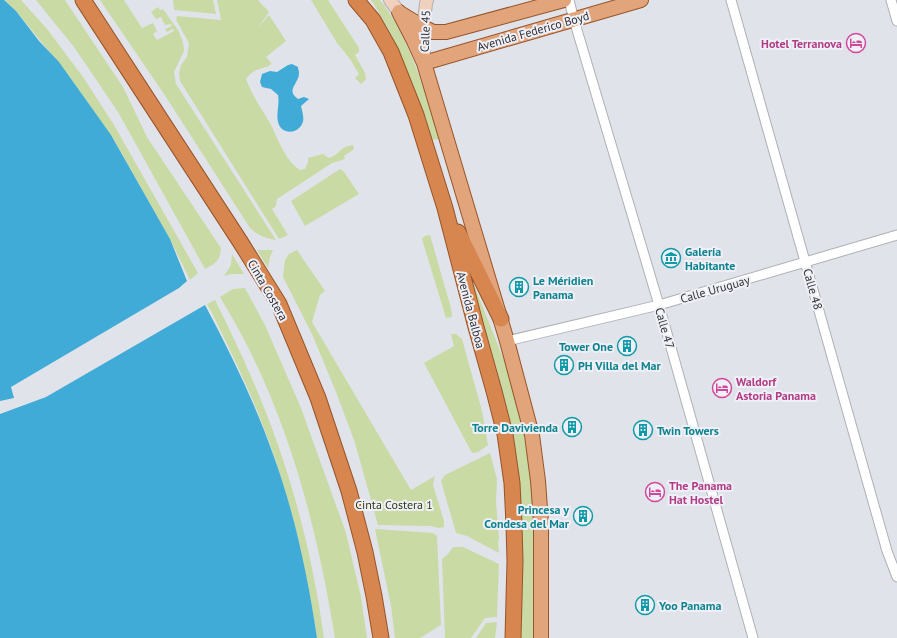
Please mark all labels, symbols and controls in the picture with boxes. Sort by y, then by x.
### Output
street label: Avenida Federico Boyd [475,8,591,54]
street label: Calle 45 [417,10,433,52]
hotel icon: Hotel Terranova [845,32,867,54]
place label: Hotel Terranova [761,36,842,51]
place label: Galería Habitante [685,244,735,273]
museum icon: Galería Habitante [660,247,682,269]
street label: Cinta Costera [245,257,291,323]
street label: Calle 48 [800,267,826,311]
street label: Avenida Balboa [454,270,488,350]
street label: Calle Uruguay [678,272,752,306]
place label: Le Méridien Panama [533,273,593,302]
building icon: Le Méridien Panama [508,276,530,298]
street label: Calle 47 [652,306,678,350]
building icon: Tower One [616,335,638,357]
place label: Tower One [559,339,613,354]
building icon: PH Villa del Mar [553,354,575,376]
place label: PH Villa del Mar [578,358,662,373]
place label: Waldorf Astoria Panama [736,374,816,403]
hotel icon: Waldorf Astoria Panama [711,377,733,399]
building icon: Torre Davivienda [561,416,583,438]
building icon: Twin Towers [632,419,654,441]
place label: Torre Davivienda [472,420,558,435]
place label: Twin Towers [657,423,719,438]
place label: The Panama Hat Hostel [669,478,732,507]
hotel icon: The Panama Hat Hostel [644,481,666,503]
park label: Cinta Costera 1 [355,497,433,512]
place label: Princesa y Condesa del Mar [484,502,570,531]
building icon: Princesa y Condesa del Mar [572,505,594,527]
building icon: Yoo Panama [634,594,656,616]
place label: Yoo Panama [658,598,721,613]

